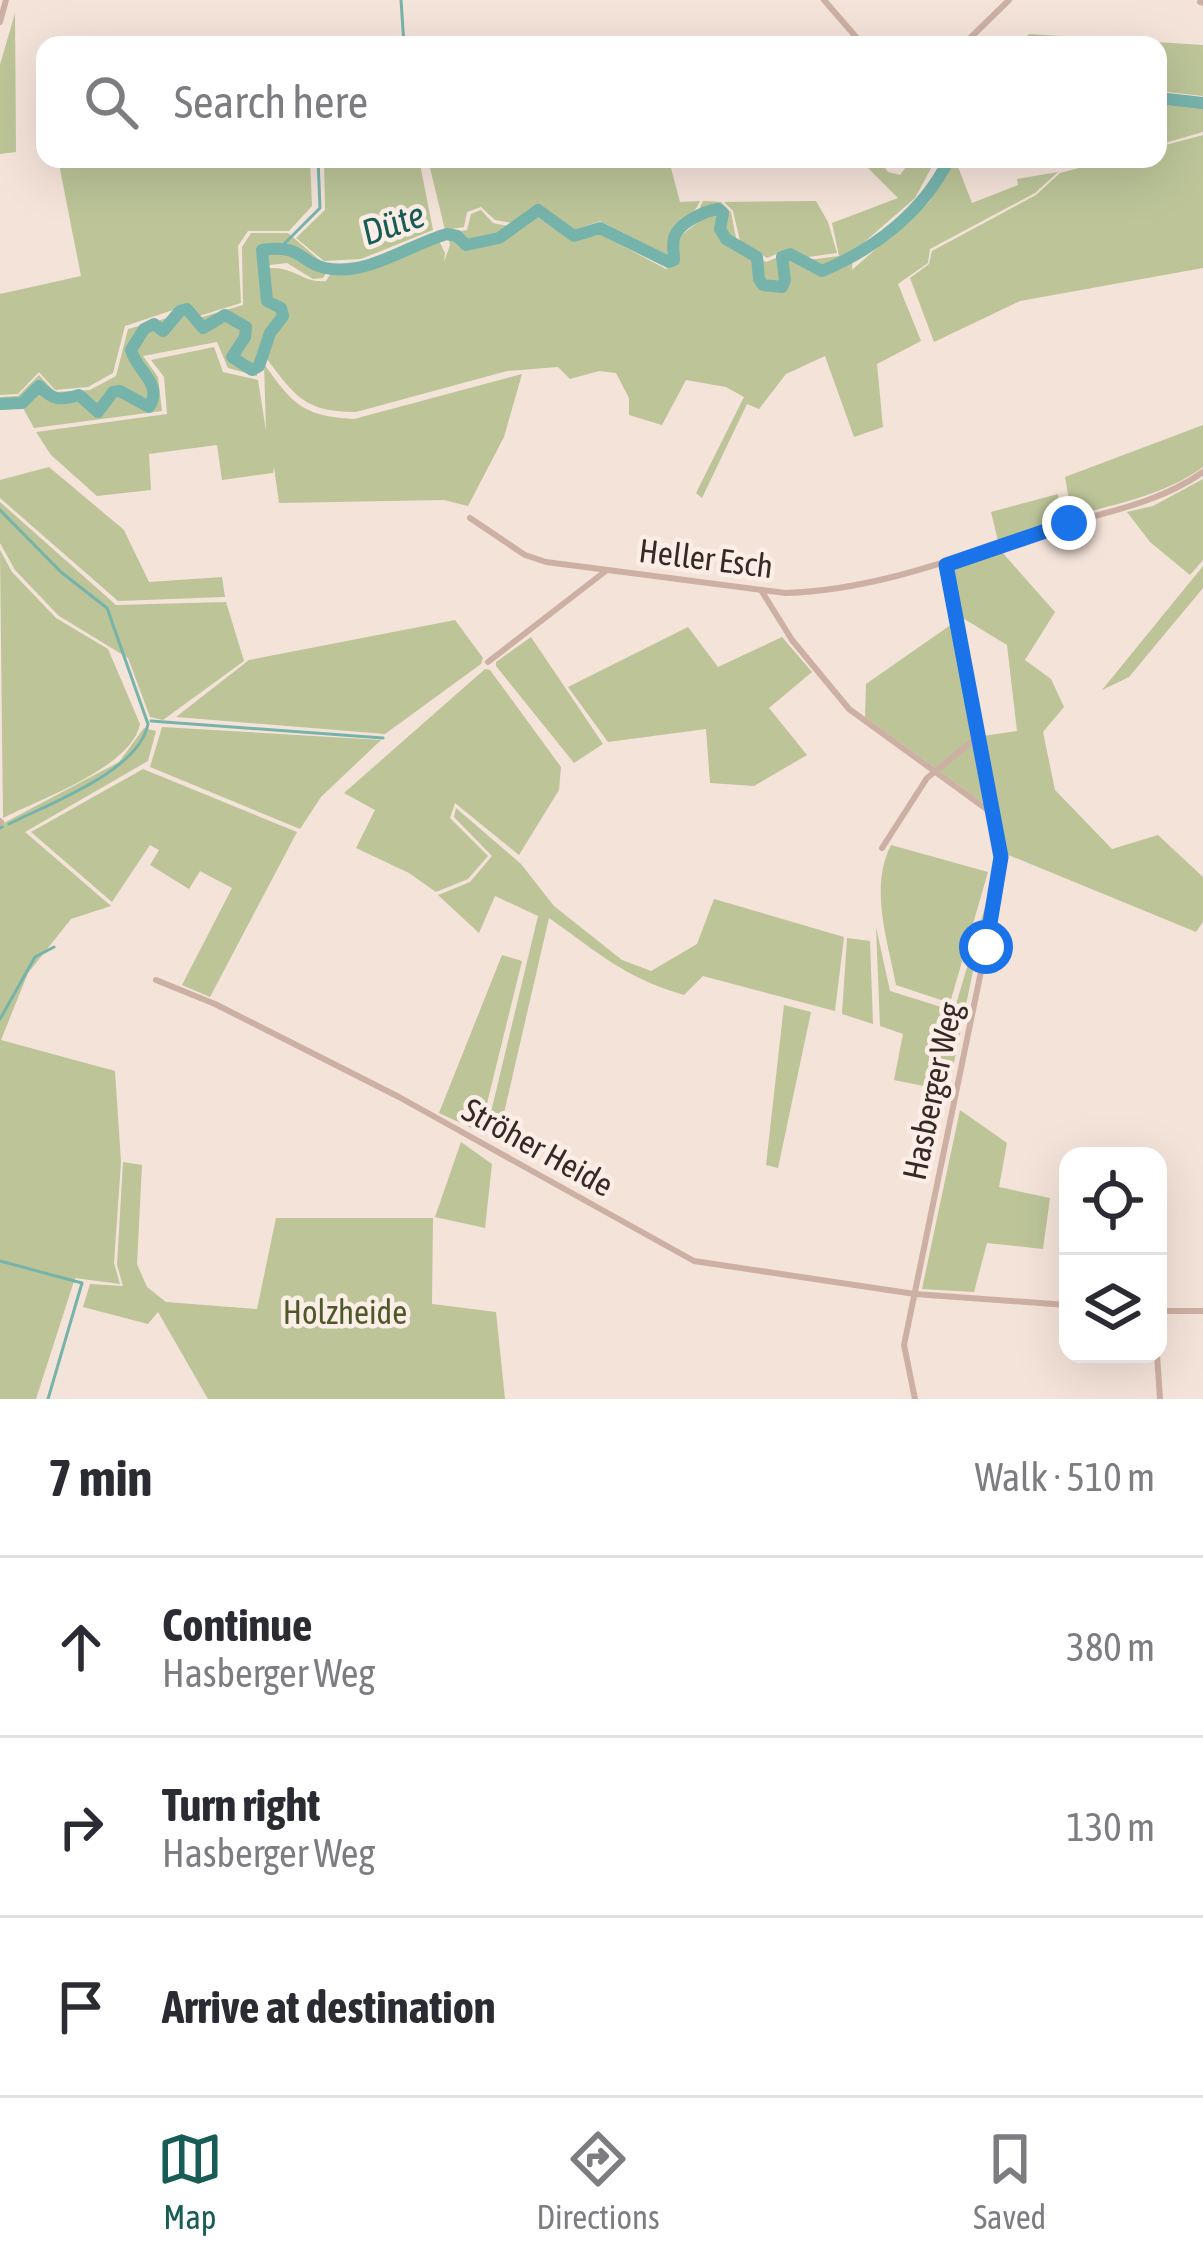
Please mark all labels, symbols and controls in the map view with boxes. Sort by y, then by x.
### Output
search box [36,36,1167,168]
icon: search [78,69,144,135]
text: Search here [174,76,368,128]
water label: Düte [356,193,430,253]
route end [1042,496,1096,550]
street label: Heller Esch [637,531,775,585]
route start [959,920,1013,974]
street label: Hasberger Weg [895,998,970,1183]
street label: Ströher Heide [456,1090,620,1204]
map controls [1059,1147,1167,1363]
button: locate [1059,1147,1167,1255]
button: layers [1059,1255,1167,1363]
park label: Holzheide [283,1293,407,1331]
text: 7 min [48,1448,152,1507]
text: Walk · 510 m [975,1455,1155,1499]
text: Continue [162,1599,313,1651]
icon: ahead [48,1614,114,1680]
text: 380 m [1067,1625,1155,1669]
text: Hasberger Weg [162,1651,375,1695]
text: Turn right [162,1779,320,1831]
icon: right [48,1794,114,1860]
text: 130 m [1067,1805,1155,1849]
text: Hasberger Weg [162,1831,375,1875]
icon: arrive [48,1974,114,2040]
text: Arrive at destination [162,1981,496,2033]
tab: Map [157,2126,223,2236]
tab: Directions [536,2126,660,2236]
tab: Saved [973,2126,1046,2236]

